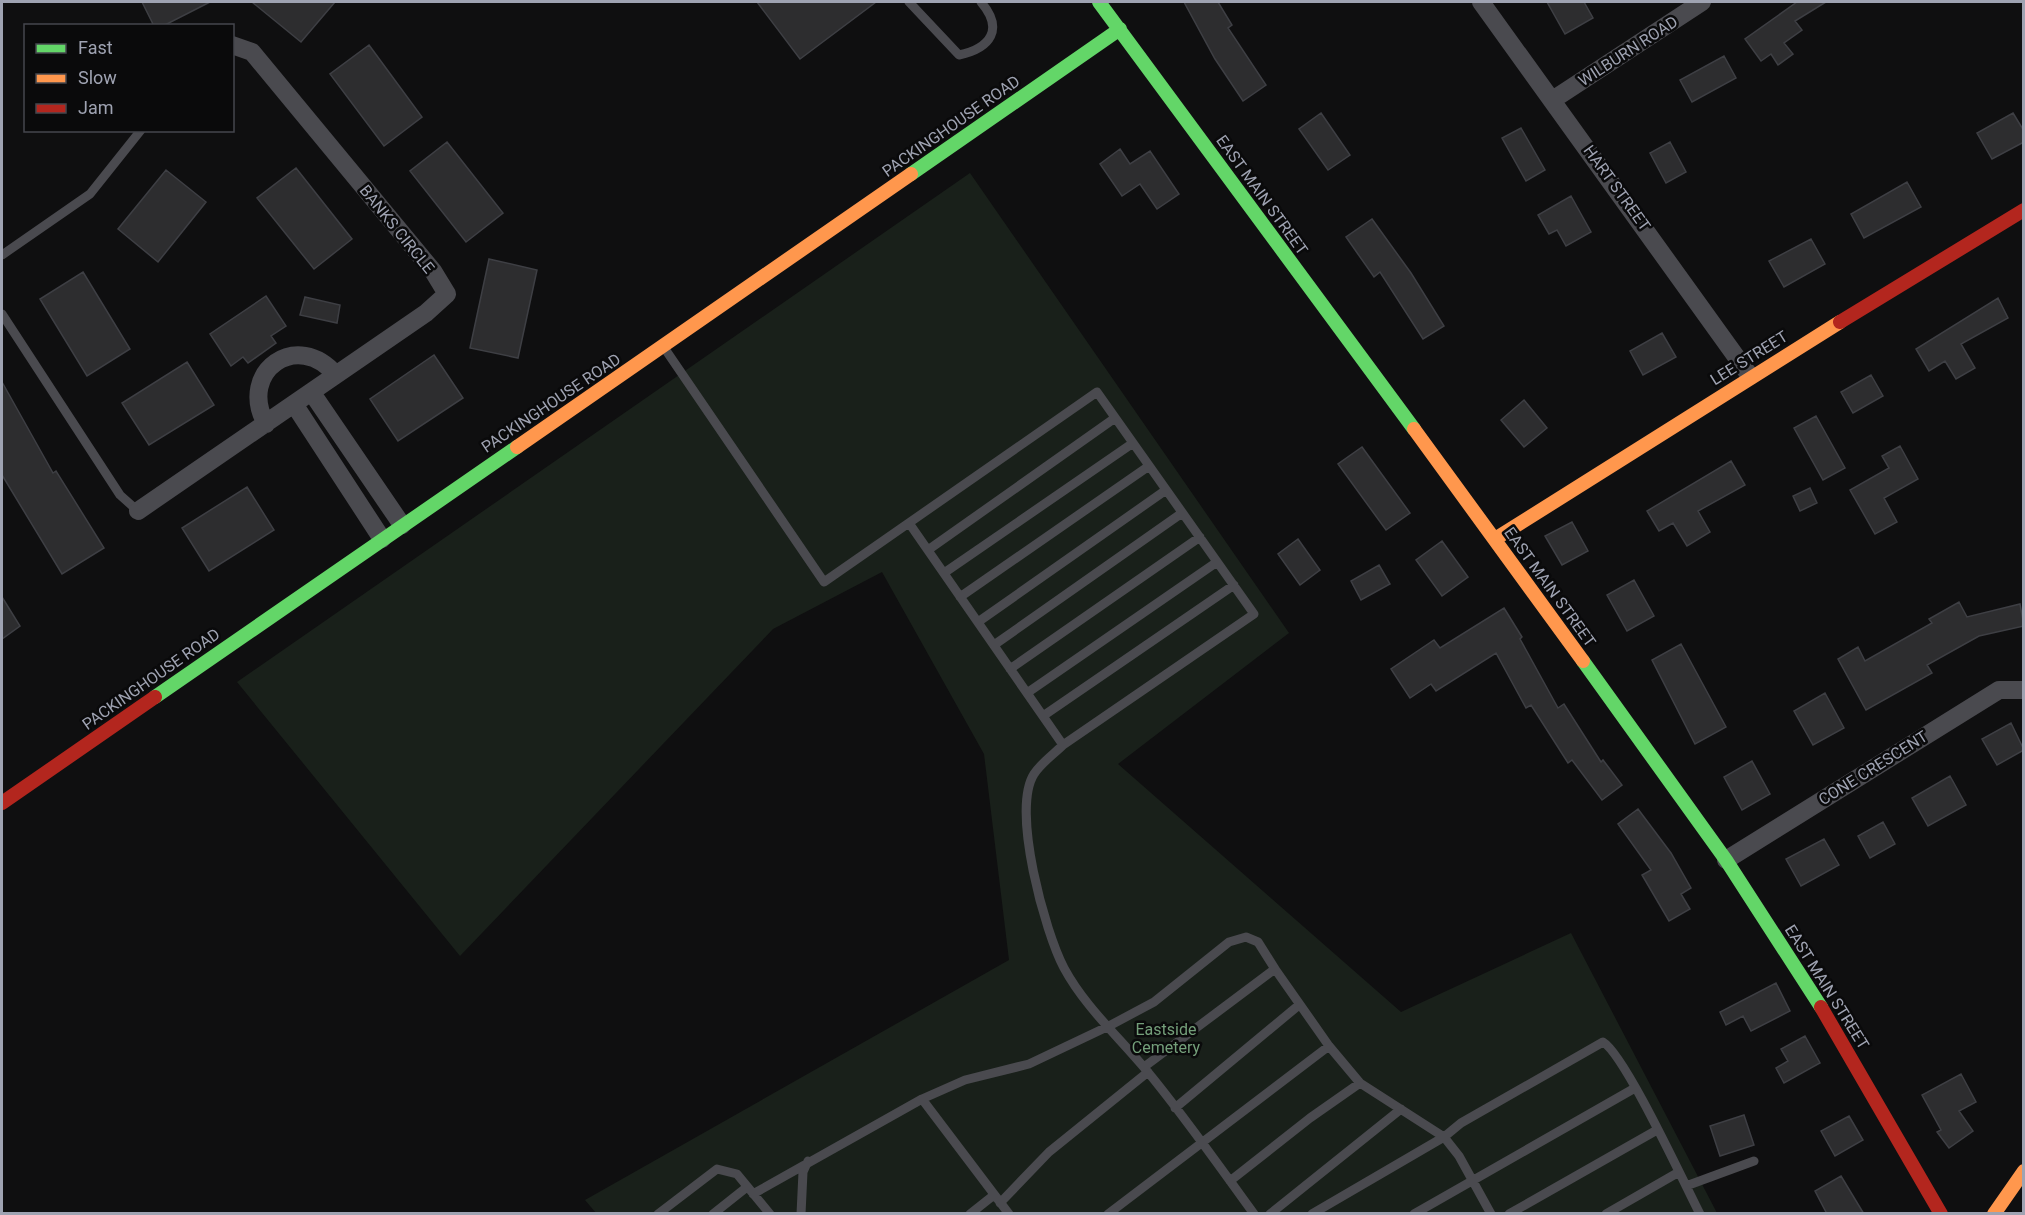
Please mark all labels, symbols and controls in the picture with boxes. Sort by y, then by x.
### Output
street label: WILBURN ROAD [1575,12,1681,90]
legend [24,24,234,132]
text: Fast [78,37,113,58]
text: Slow [78,67,117,88]
street label: PACKINGHOUSE ROAD [879,71,1023,181]
text: Jam [78,97,114,118]
street label: EAST MAIN STREET [1212,131,1312,259]
street label: HART STREET [1580,141,1655,235]
street label: BANKS CIRCLE [356,181,438,277]
street label: LEE STREET [1707,327,1792,389]
street label: PACKINGHOUSE ROAD [478,349,624,457]
street label: EAST MAIN STREET [1500,523,1600,651]
street label: PACKINGHOUSE ROAD [79,624,223,734]
street label: CONE CRESCENT [1815,727,1931,809]
street label: EAST MAIN STREET [1781,921,1873,1053]
park label: Eastside Cemetery [1132,1020,1201,1057]

